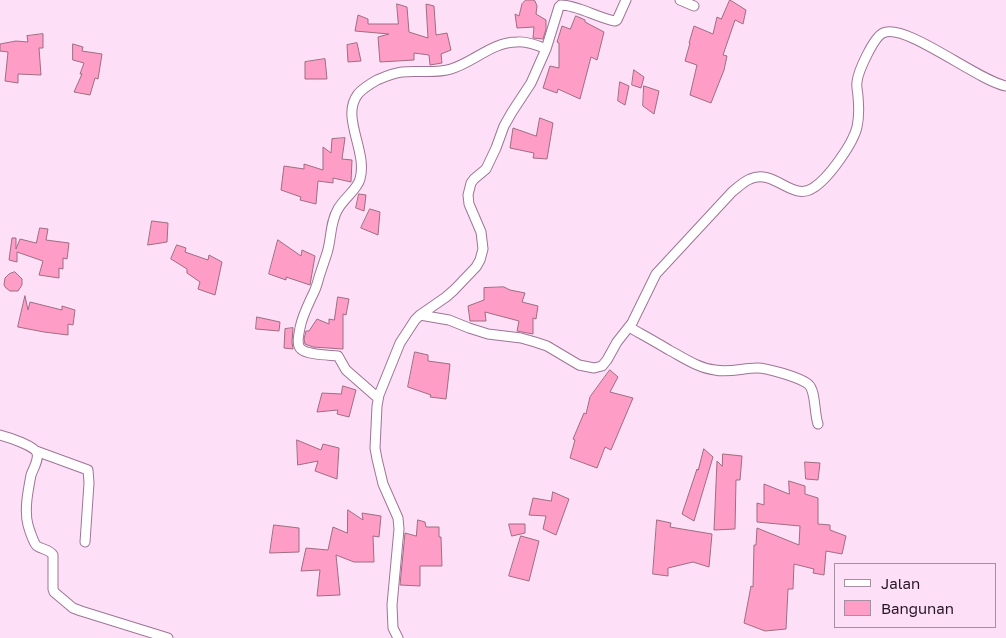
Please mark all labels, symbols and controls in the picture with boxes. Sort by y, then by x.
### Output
legend [834,563,996,628]
text: Jalan [881,574,920,592]
text: Bangunan [881,599,954,617]

